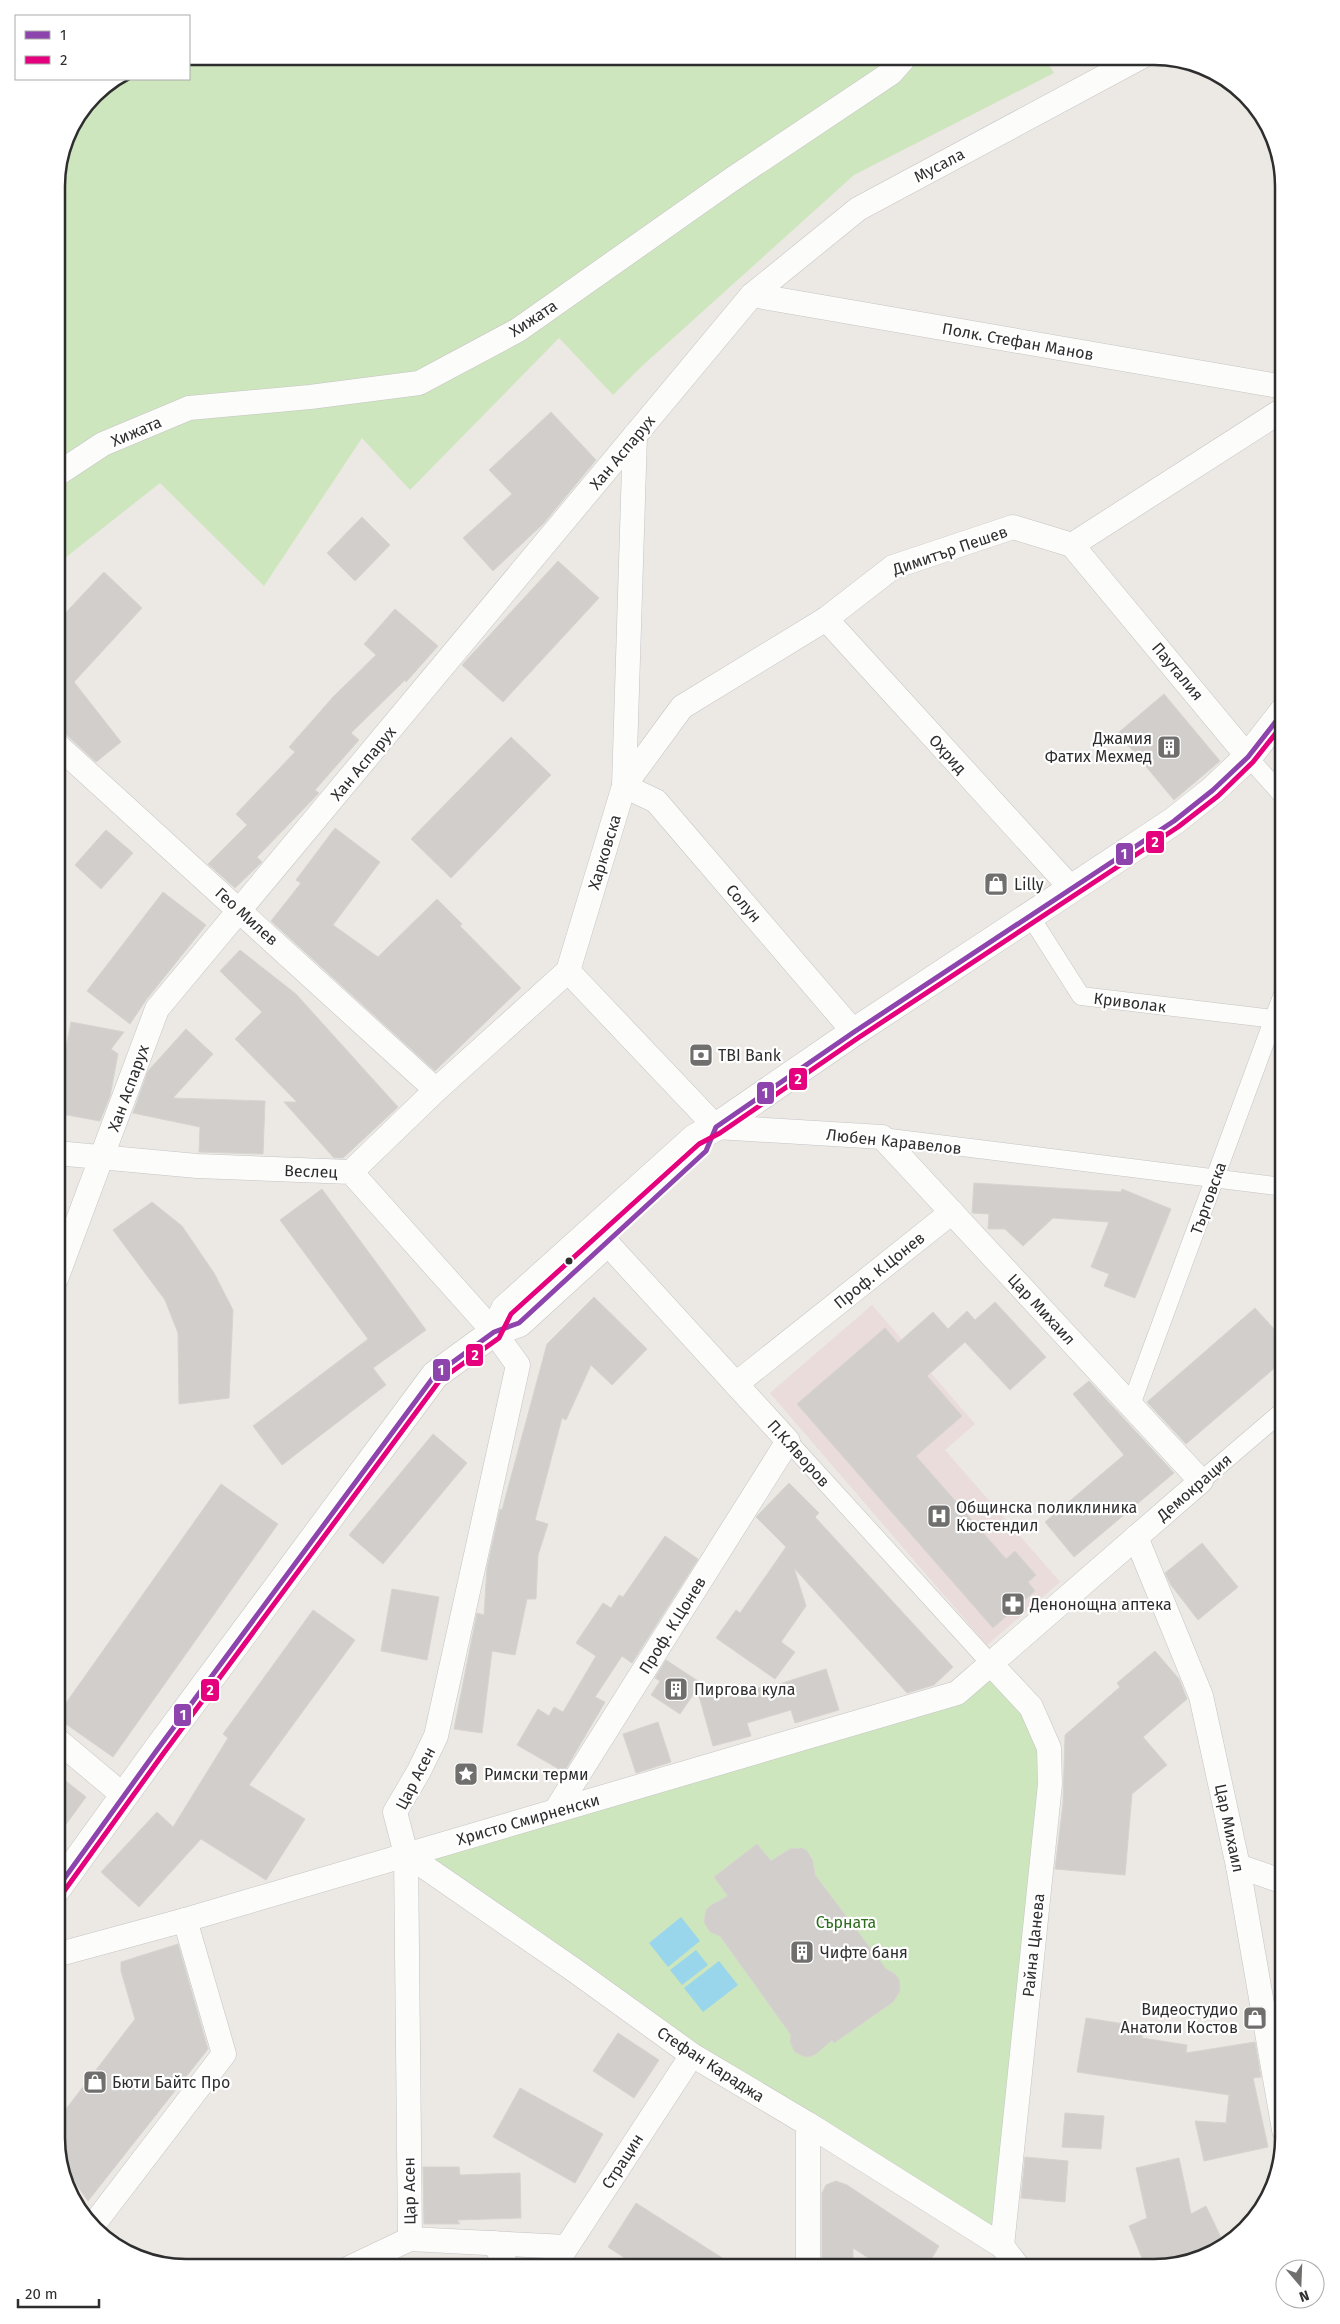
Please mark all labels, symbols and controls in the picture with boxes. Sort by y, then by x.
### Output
legend [15,15,190,80]
text: 1 [60,26,67,44]
text: 2 [60,51,67,69]
street label: Мусала [911,144,968,187]
street label: Хижата [506,296,561,341]
street label: Полк. Стефан Манов [941,319,1095,364]
street label: Хан Аспарух [586,411,659,493]
street label: Хижата [108,412,164,451]
street label: Димитър Пешев [889,522,1010,579]
street label: Пауталия [1148,638,1207,704]
street label: Хан Аспарух [327,722,400,804]
place label: Джамия Фатих Мехмед [1045,729,1152,766]
street label: Охрид [925,731,970,778]
building icon: Джамия Фатих Мехмед [1156,734,1182,760]
street label: Харковска [584,812,625,892]
line badge: 2 [1145,830,1165,854]
text: 2 [1151,834,1159,851]
line badge: 1 [1115,842,1134,866]
text: 1 [1121,846,1127,863]
shop icon: Lilly [983,871,1009,897]
place label: Lilly [1014,875,1044,894]
street label: Солун [722,880,765,926]
street label: Гео Милев [211,883,282,949]
street label: Криволак [1093,989,1168,1016]
street label: Хан Аспарух [104,1042,153,1134]
bank icon: TBI Bank [688,1042,714,1068]
place label: TBI Bank [718,1046,782,1065]
line badge: 2 [788,1067,808,1091]
text: 2 [794,1071,802,1088]
line badge: 1 [756,1081,775,1105]
text: 1 [762,1085,768,1102]
street label: Любен Kаравелов [825,1125,963,1158]
street label: Търговска [1187,1159,1230,1237]
street label: Веслец [284,1161,339,1182]
street label: Проф. К.Цонев [830,1228,928,1313]
unlabelled marker [564,1256,574,1266]
street label: Цар Михаил [1004,1270,1079,1349]
line badge: 2 [465,1343,484,1367]
text: 2 [471,1347,479,1364]
line badge: 1 [432,1358,451,1382]
text: 1 [438,1362,444,1379]
street label: П.К.Яворов [764,1416,834,1491]
street label: Демокрация [1152,1450,1236,1526]
place label: Общинска поликлиника Кюстендил [956,1498,1137,1535]
hospital icon: Общинска поликлиника Кюстендил [926,1503,952,1529]
street label: Проф. К.Цонев [635,1573,710,1677]
pharmacy icon: Денонощна аптека [1000,1591,1026,1617]
place label: Денонощна аптека [1029,1595,1172,1614]
building icon: Пиргова кула [663,1676,689,1702]
line badge: 2 [200,1678,220,1702]
place label: Пиргова кула [694,1680,795,1699]
text: 2 [206,1682,214,1699]
line badge: 1 [173,1703,192,1727]
text: 1 [180,1707,186,1724]
street label: Цар Асен [392,1744,439,1813]
place icon: Римски терми [453,1761,479,1787]
place label: Римски терми [484,1765,588,1784]
street label: Цар Михаил [1211,1782,1248,1874]
street label: Христо Смирненски [454,1790,602,1849]
street label: Райна Цанева [1019,1892,1048,1998]
park label: Сърната [816,1913,876,1932]
building icon: Чифте баня [789,1939,815,1965]
place label: Чифте баня [820,1943,908,1962]
place label: Видеостудио Анатоли Костов [1121,2000,1238,2037]
shop icon: Видеостудио Анатоли Костов [1242,2005,1268,2031]
street label: Стефан Караджа [654,2023,768,2106]
shop icon: Бюти Байтс Про [82,2069,108,2095]
place label: Бюти Байтс Про [112,2073,230,2092]
street label: Страцин [598,2130,647,2192]
street label: Цар Асен [399,2157,420,2225]
north arrow [1275,2259,1325,2309]
scale bar [18,2276,99,2308]
text: 20 m [25,2285,58,2303]
text: N [1297,2286,1311,2305]

